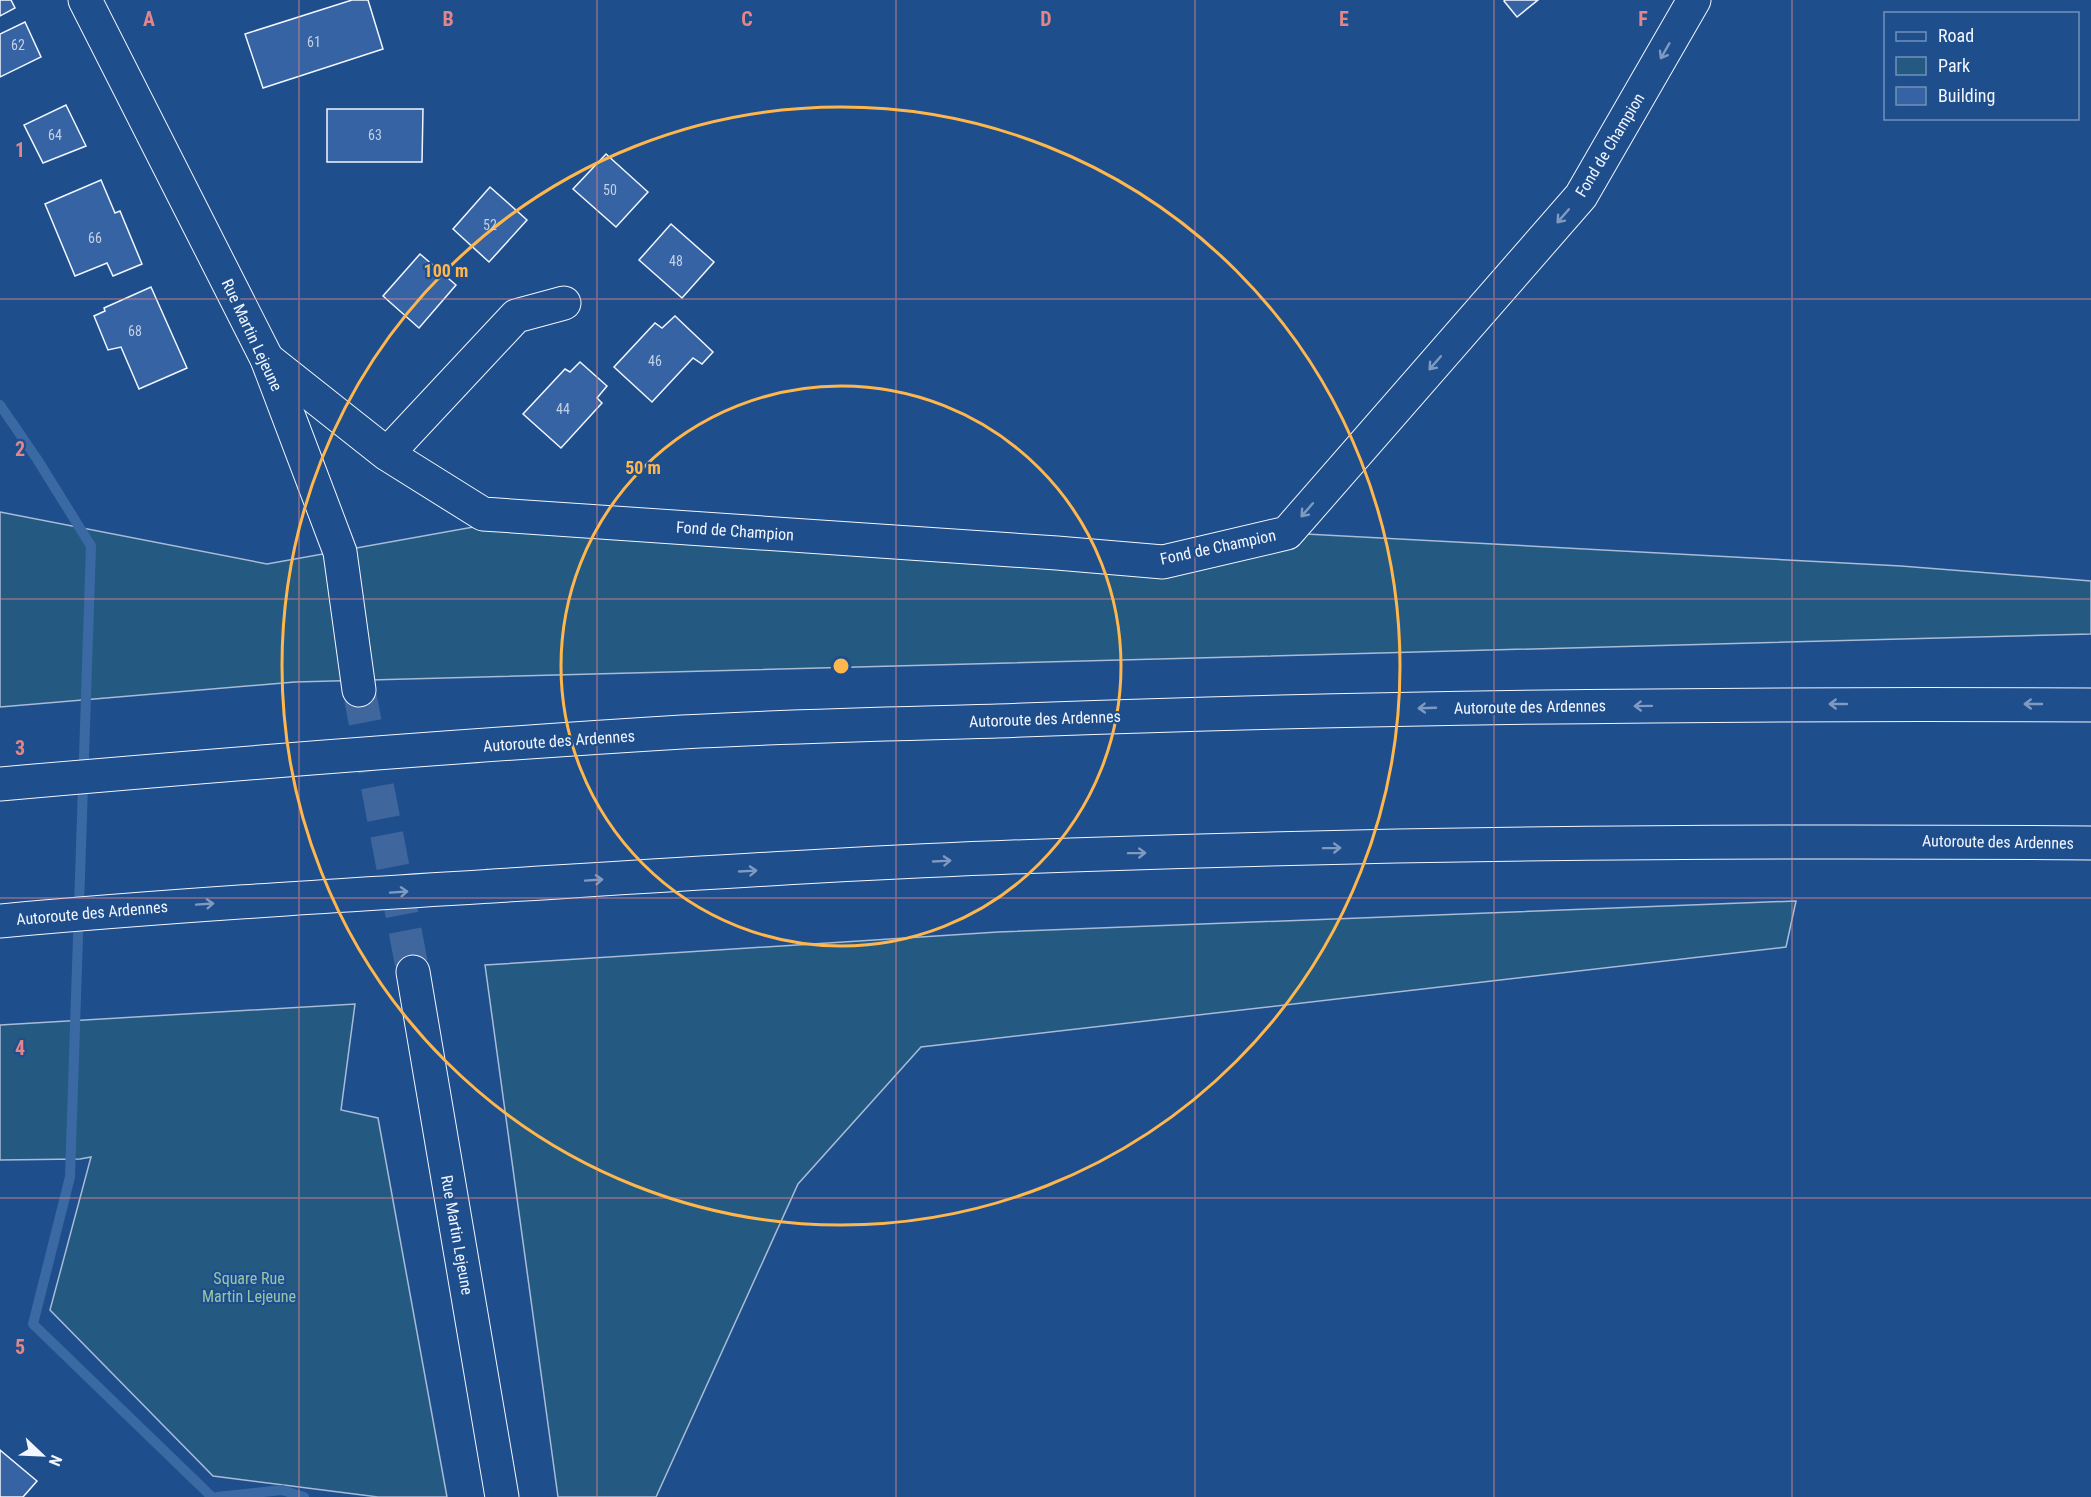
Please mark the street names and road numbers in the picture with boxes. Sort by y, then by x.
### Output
street label: Fond de Champion [1571,90,1649,200]
street label: Rue Martin Lejeune [218,276,286,394]
street label: Fond de Champion [676,517,794,545]
street label: Fond de Champion [1158,525,1278,569]
street label: Autoroute des Ardennes [1454,696,1606,718]
street label: Autoroute des Ardennes [969,707,1121,731]
street label: Autoroute des Ardennes [483,726,635,756]
street label: Autoroute des Ardennes [1922,831,2074,853]
street label: Autoroute des Ardennes [15,897,169,929]
street label: Rue Martin Lejeune [437,1174,477,1296]

